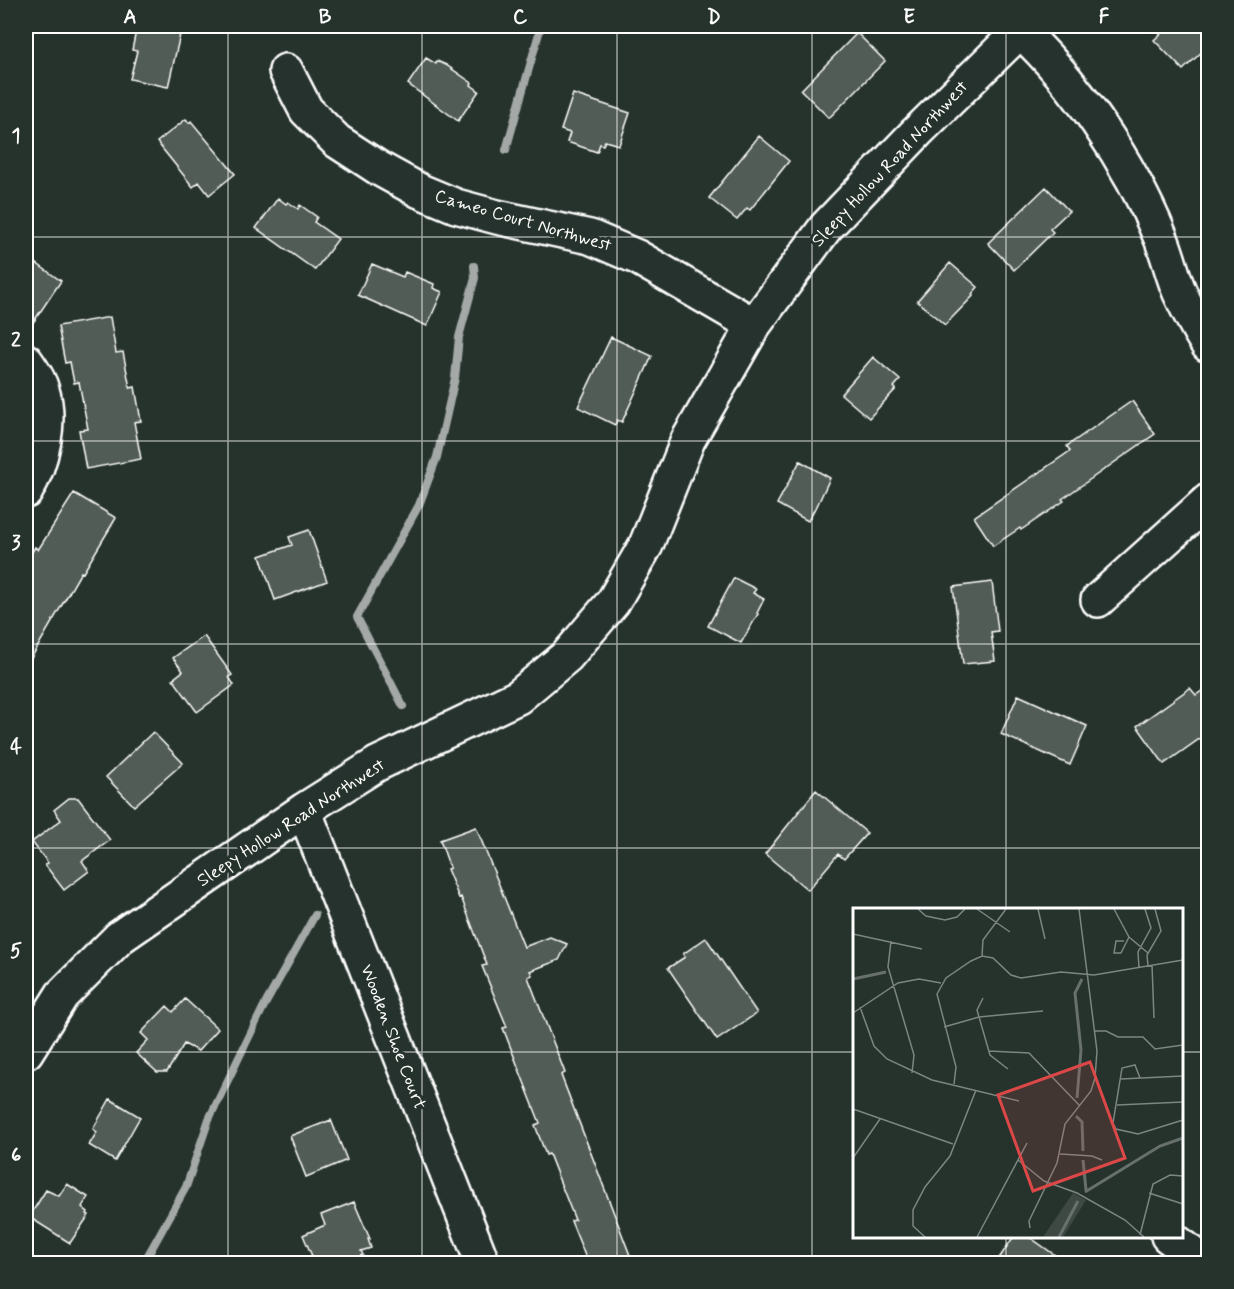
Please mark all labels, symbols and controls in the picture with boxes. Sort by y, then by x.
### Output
text: A [123,4,137,31]
text: B [319,4,332,31]
text: C [513,4,528,31]
text: D [707,4,721,31]
text: E [903,4,915,31]
text: F [1099,4,1110,31]
street label: Sleepy Hollow Road Northwest [806,75,974,252]
text: 1 [12,123,20,150]
street label: Cameo Court Northwest [432,184,615,258]
text: 2 [11,327,21,354]
text: 3 [11,530,21,557]
text: 4 [10,734,22,761]
street label: Sleepy Hollow Road Northwest [192,753,390,893]
inset map [853,908,1183,1238]
text: 5 [10,938,22,965]
street label: Wooden Shoe Court [354,961,432,1113]
text: 6 [11,1142,21,1169]

